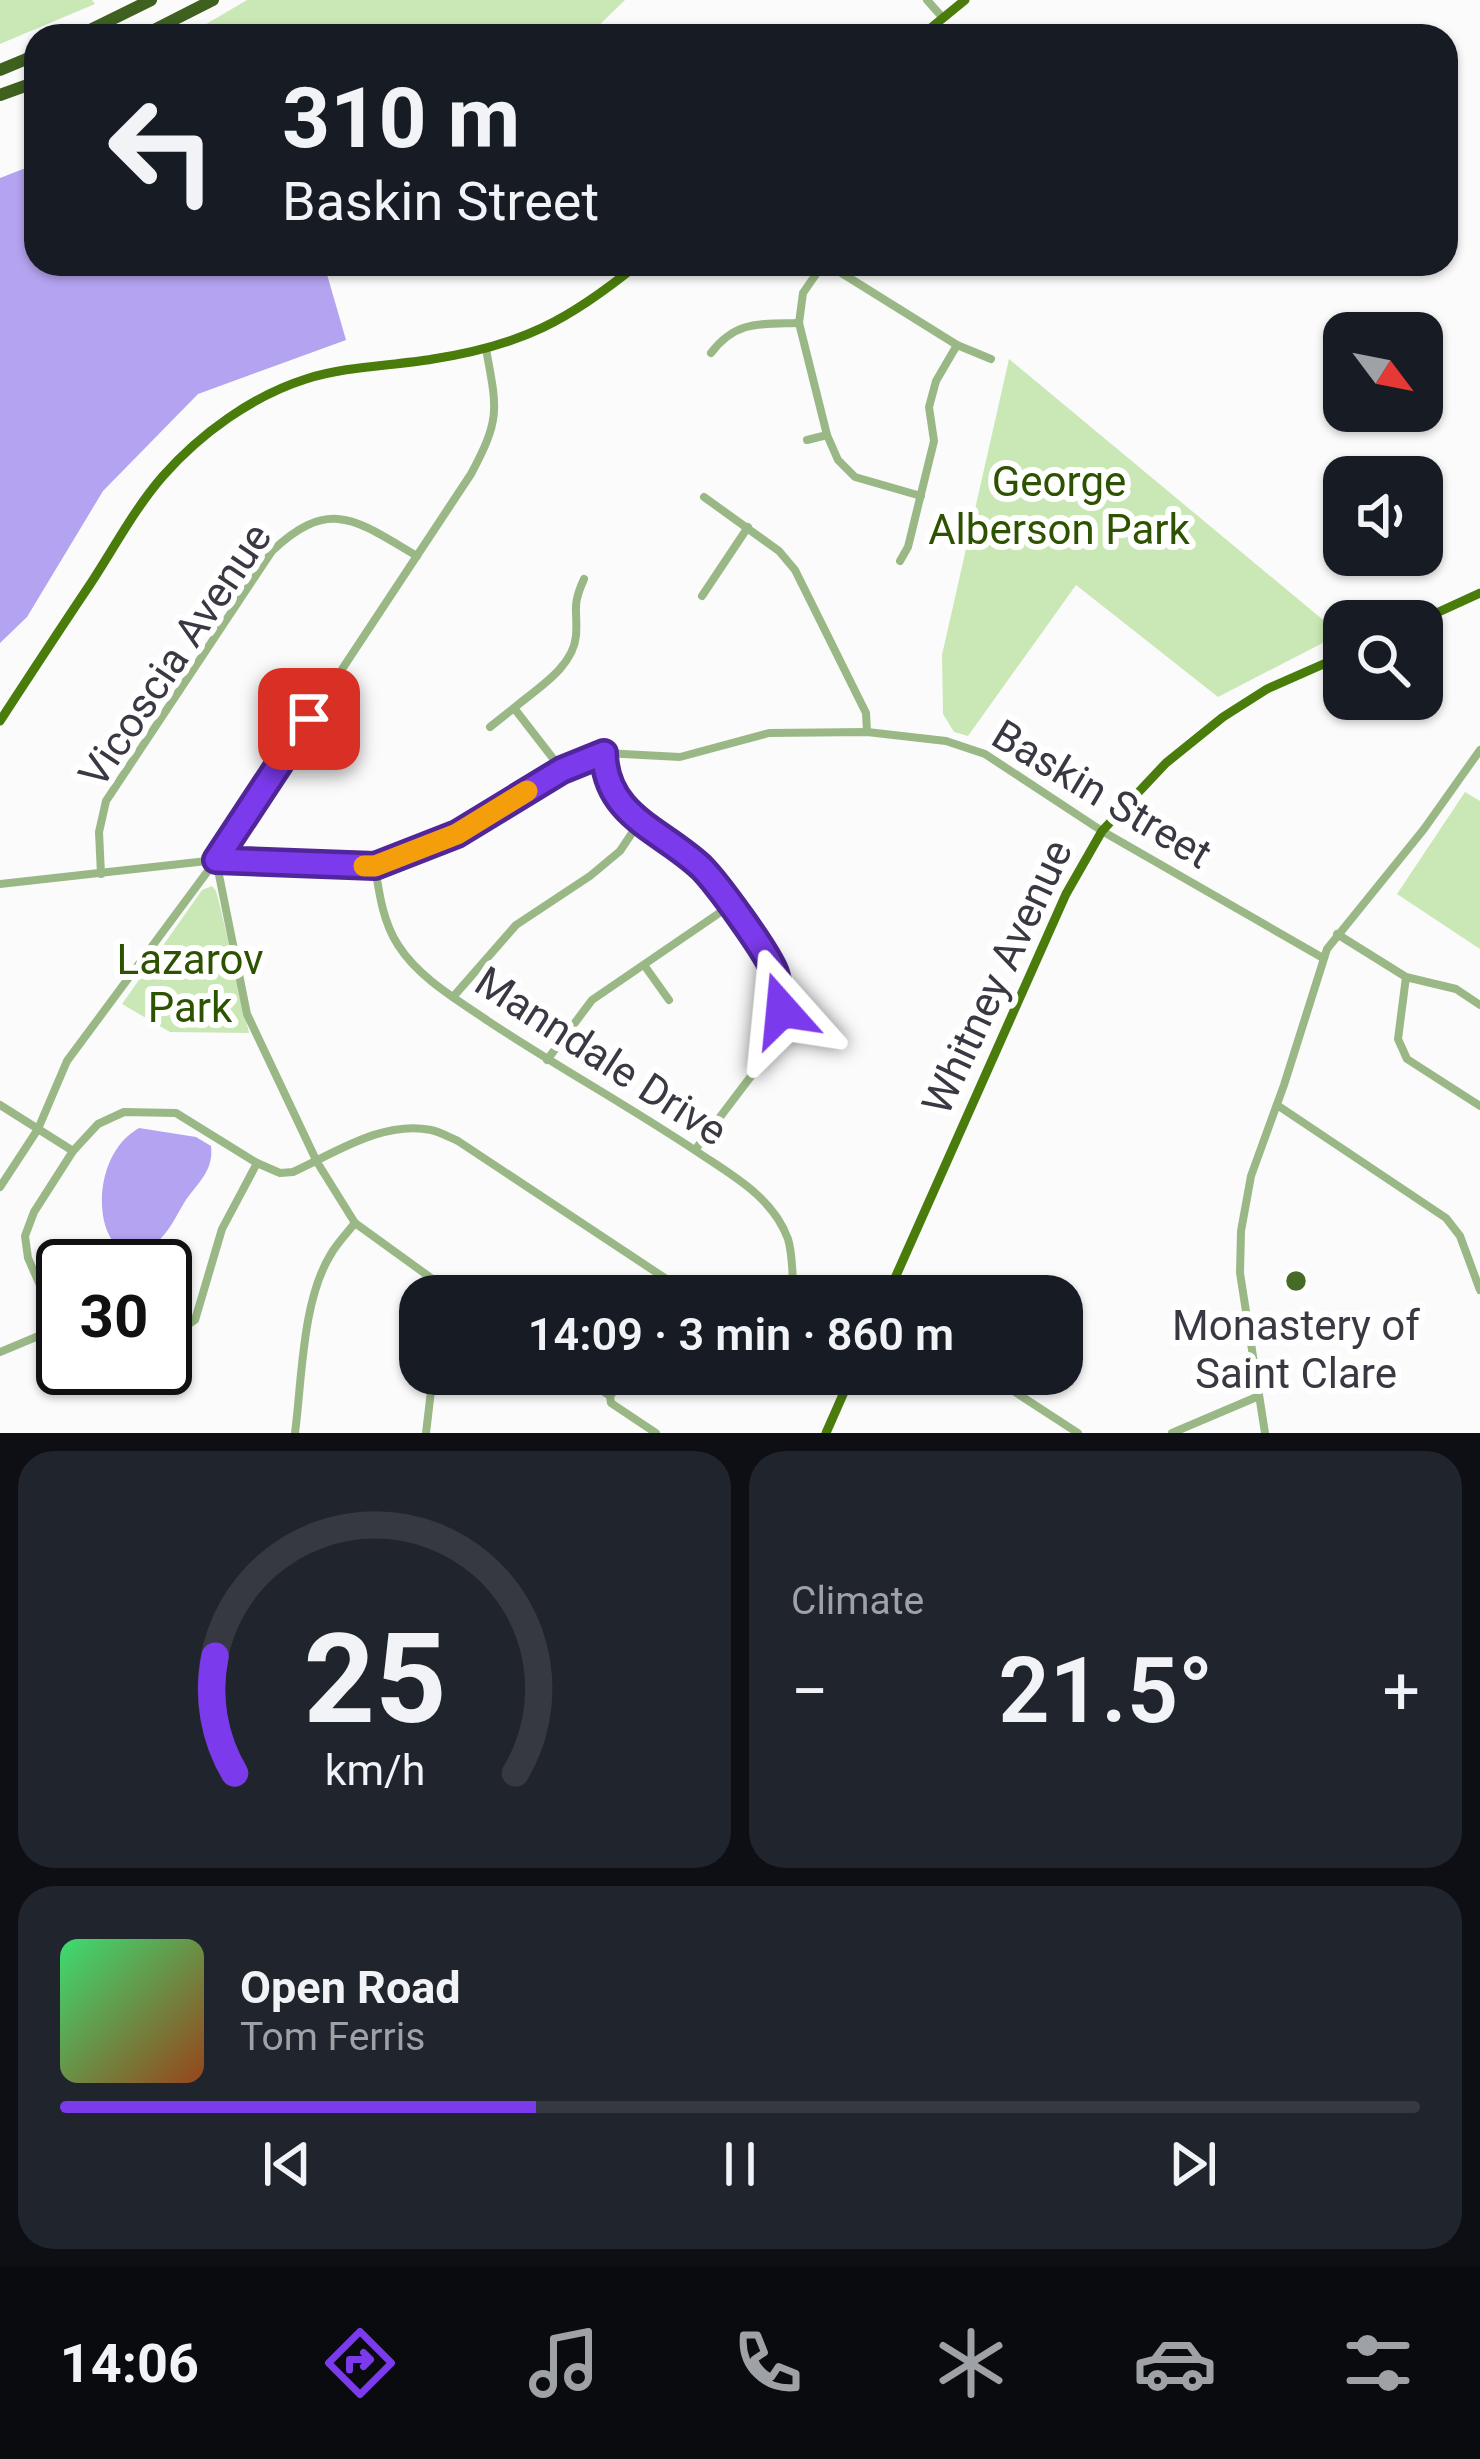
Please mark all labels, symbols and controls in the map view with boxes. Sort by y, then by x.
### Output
text: 310 m [282,69,520,168]
icon: left [84,72,240,228]
text: Baskin Street [282,170,599,233]
north arrow [1323,312,1443,432]
map controls [1323,312,1443,720]
button: sound [1323,456,1443,576]
park label: George Alberson Park [928,457,1191,554]
street label: Vicoscia Avenue [69,514,281,796]
button: search [1323,600,1443,720]
pin [258,668,360,770]
icon: arrive [276,686,342,752]
street label: Baskin Street [984,709,1220,879]
street label: Whitney Avenue [912,832,1082,1122]
park label: Lazarov Park [117,935,263,1032]
position arrow [719,947,845,1073]
street label: Manndale Drive [466,957,736,1155]
speed limit sign: 30 [36,1239,192,1395]
marker: Monastery of Saint Clare [1283,1268,1309,1294]
place label: Monastery of Saint Clare [1172,1301,1420,1398]
text: 14:09 · 3 min · 860 m [528,1308,954,1361]
text: Climate [791,1578,924,1624]
text: 25 [303,1606,446,1752]
text: 21.5° [998,1639,1213,1744]
text: − [791,1653,829,1730]
text: + [1383,1653,1420,1730]
text: km/h [324,1744,425,1794]
text: Open Road [240,1961,461,2014]
text: Tom Ferris [240,2014,425,2060]
icon: previous [254,2131,320,2197]
icon: pause [707,2131,773,2197]
icon: next [1160,2131,1226,2197]
icon: directions [318,2321,402,2405]
icon: music [522,2321,606,2405]
icon: phone [726,2321,810,2405]
icon: climate [929,2321,1013,2405]
icon: car [1133,2321,1217,2405]
icon: filters [1336,2321,1420,2405]
text: 14:06 [60,2332,199,2395]

